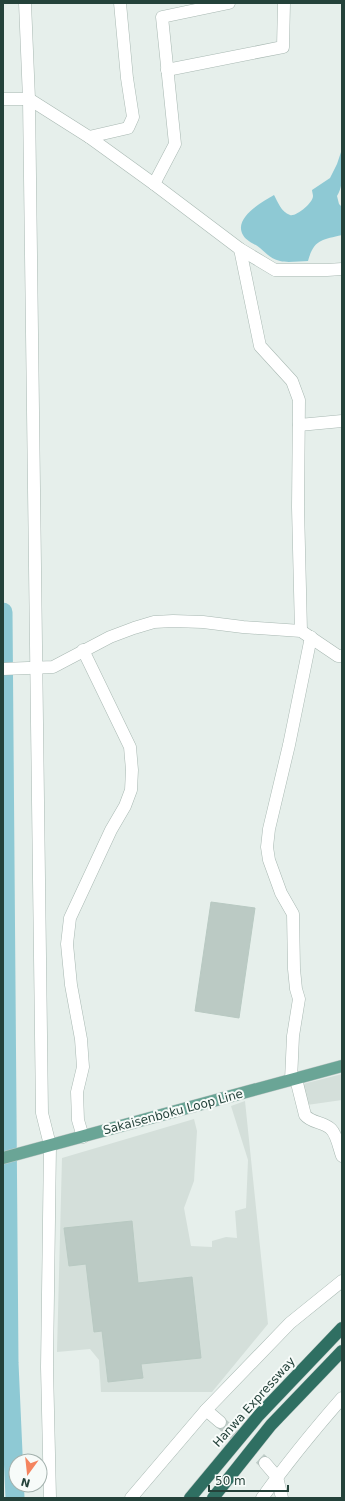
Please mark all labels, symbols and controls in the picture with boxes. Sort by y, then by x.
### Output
street label: Sakaisenboku Loop Line [102,1087,244,1137]
street label: Hanwa Expressway [210,1354,298,1450]
north arrow [8,1453,48,1493]
scale bar [209,1467,288,1493]
text: 50 m [215,1474,246,1488]
text: N [19,1475,32,1490]

